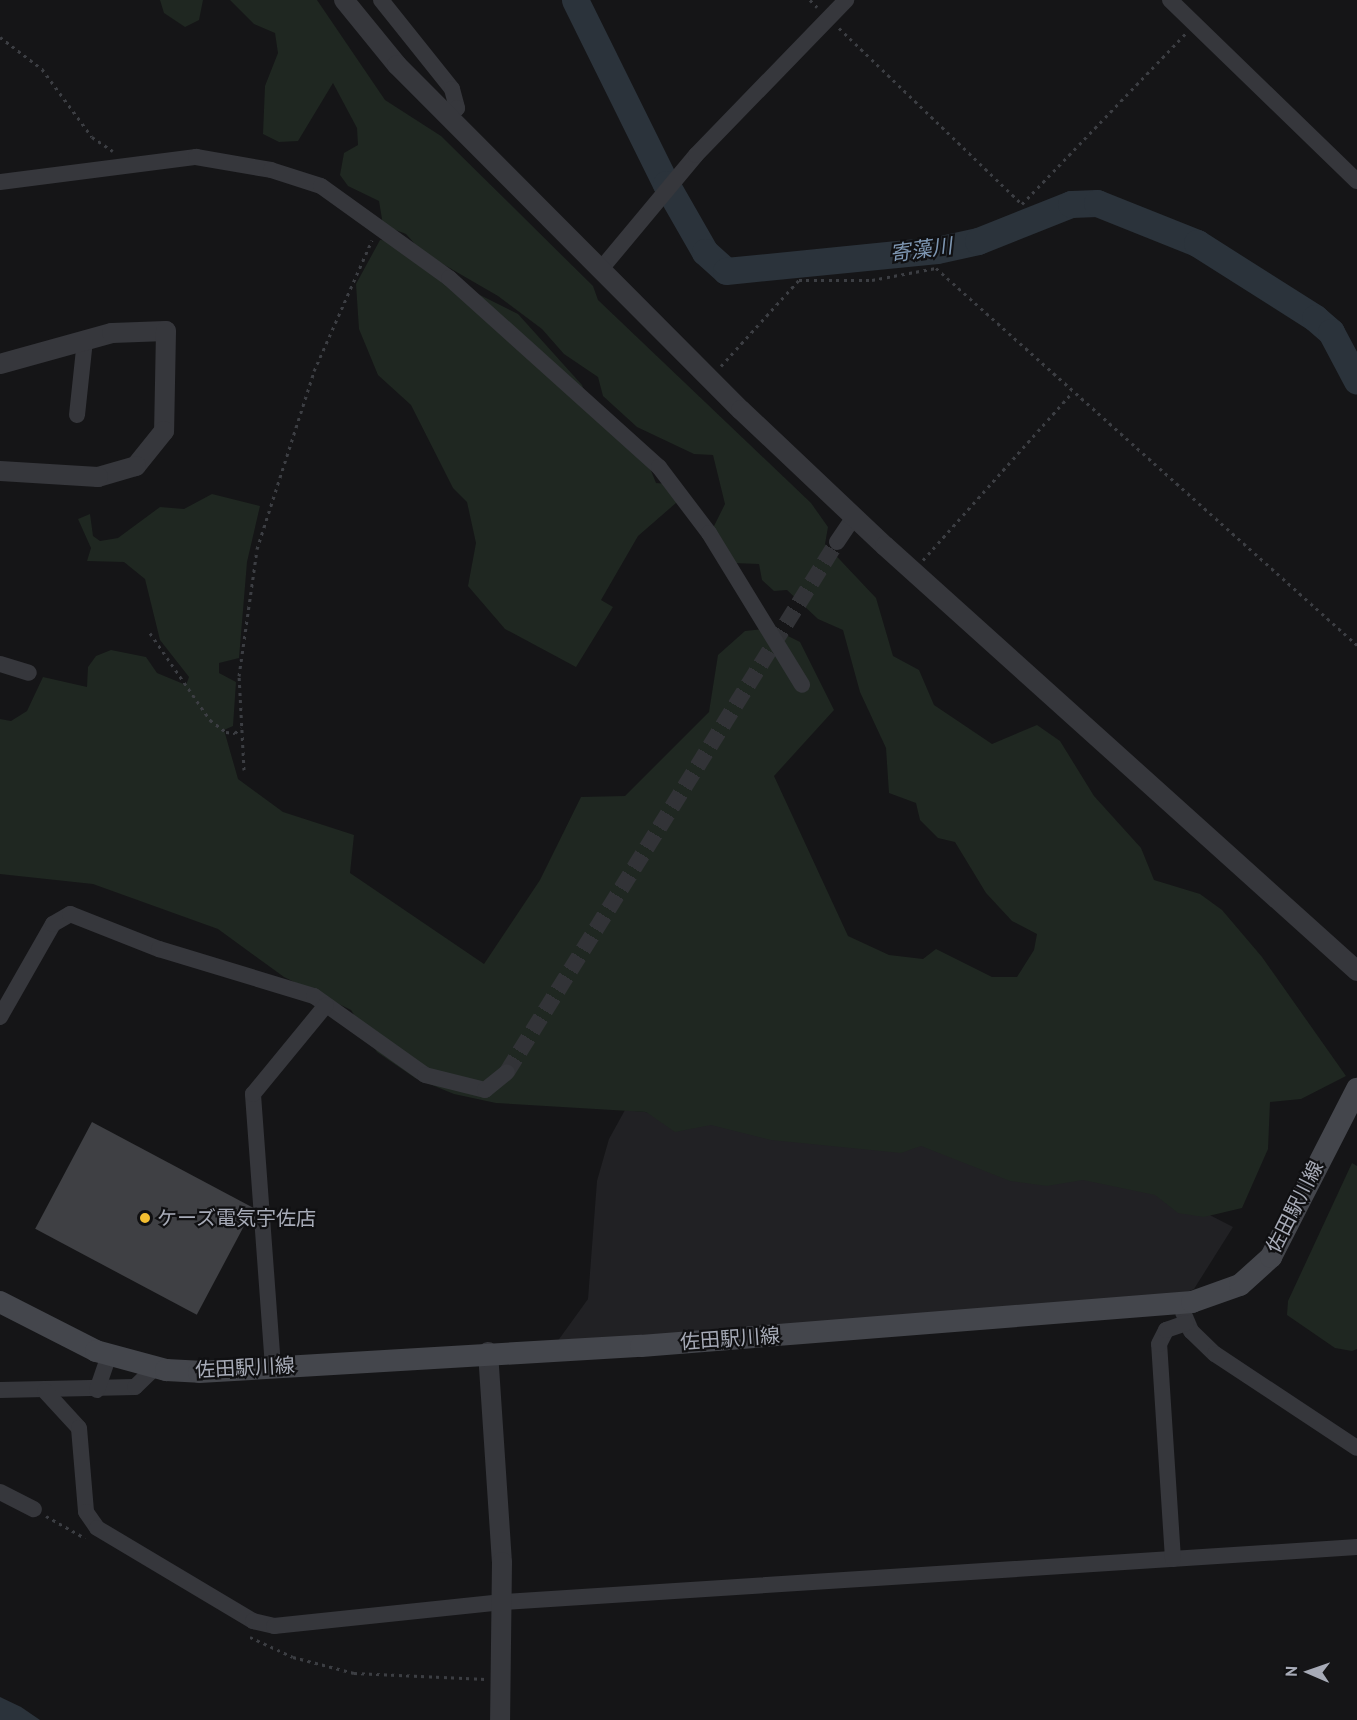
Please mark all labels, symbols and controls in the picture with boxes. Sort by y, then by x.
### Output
water label: 寄藻川 [888,233,954,267]
street label: 佐田駅川線 [1262,1157,1328,1257]
place label: ケーズ電気宇佐店 [157,1206,317,1230]
marker: ケーズ電気宇佐店 [138,1211,152,1225]
street label: 佐田駅川線 [679,1324,781,1354]
street label: 佐田駅川線 [194,1353,296,1383]
north arrow [1279,1642,1339,1702]
text: N [1281,1666,1301,1677]

